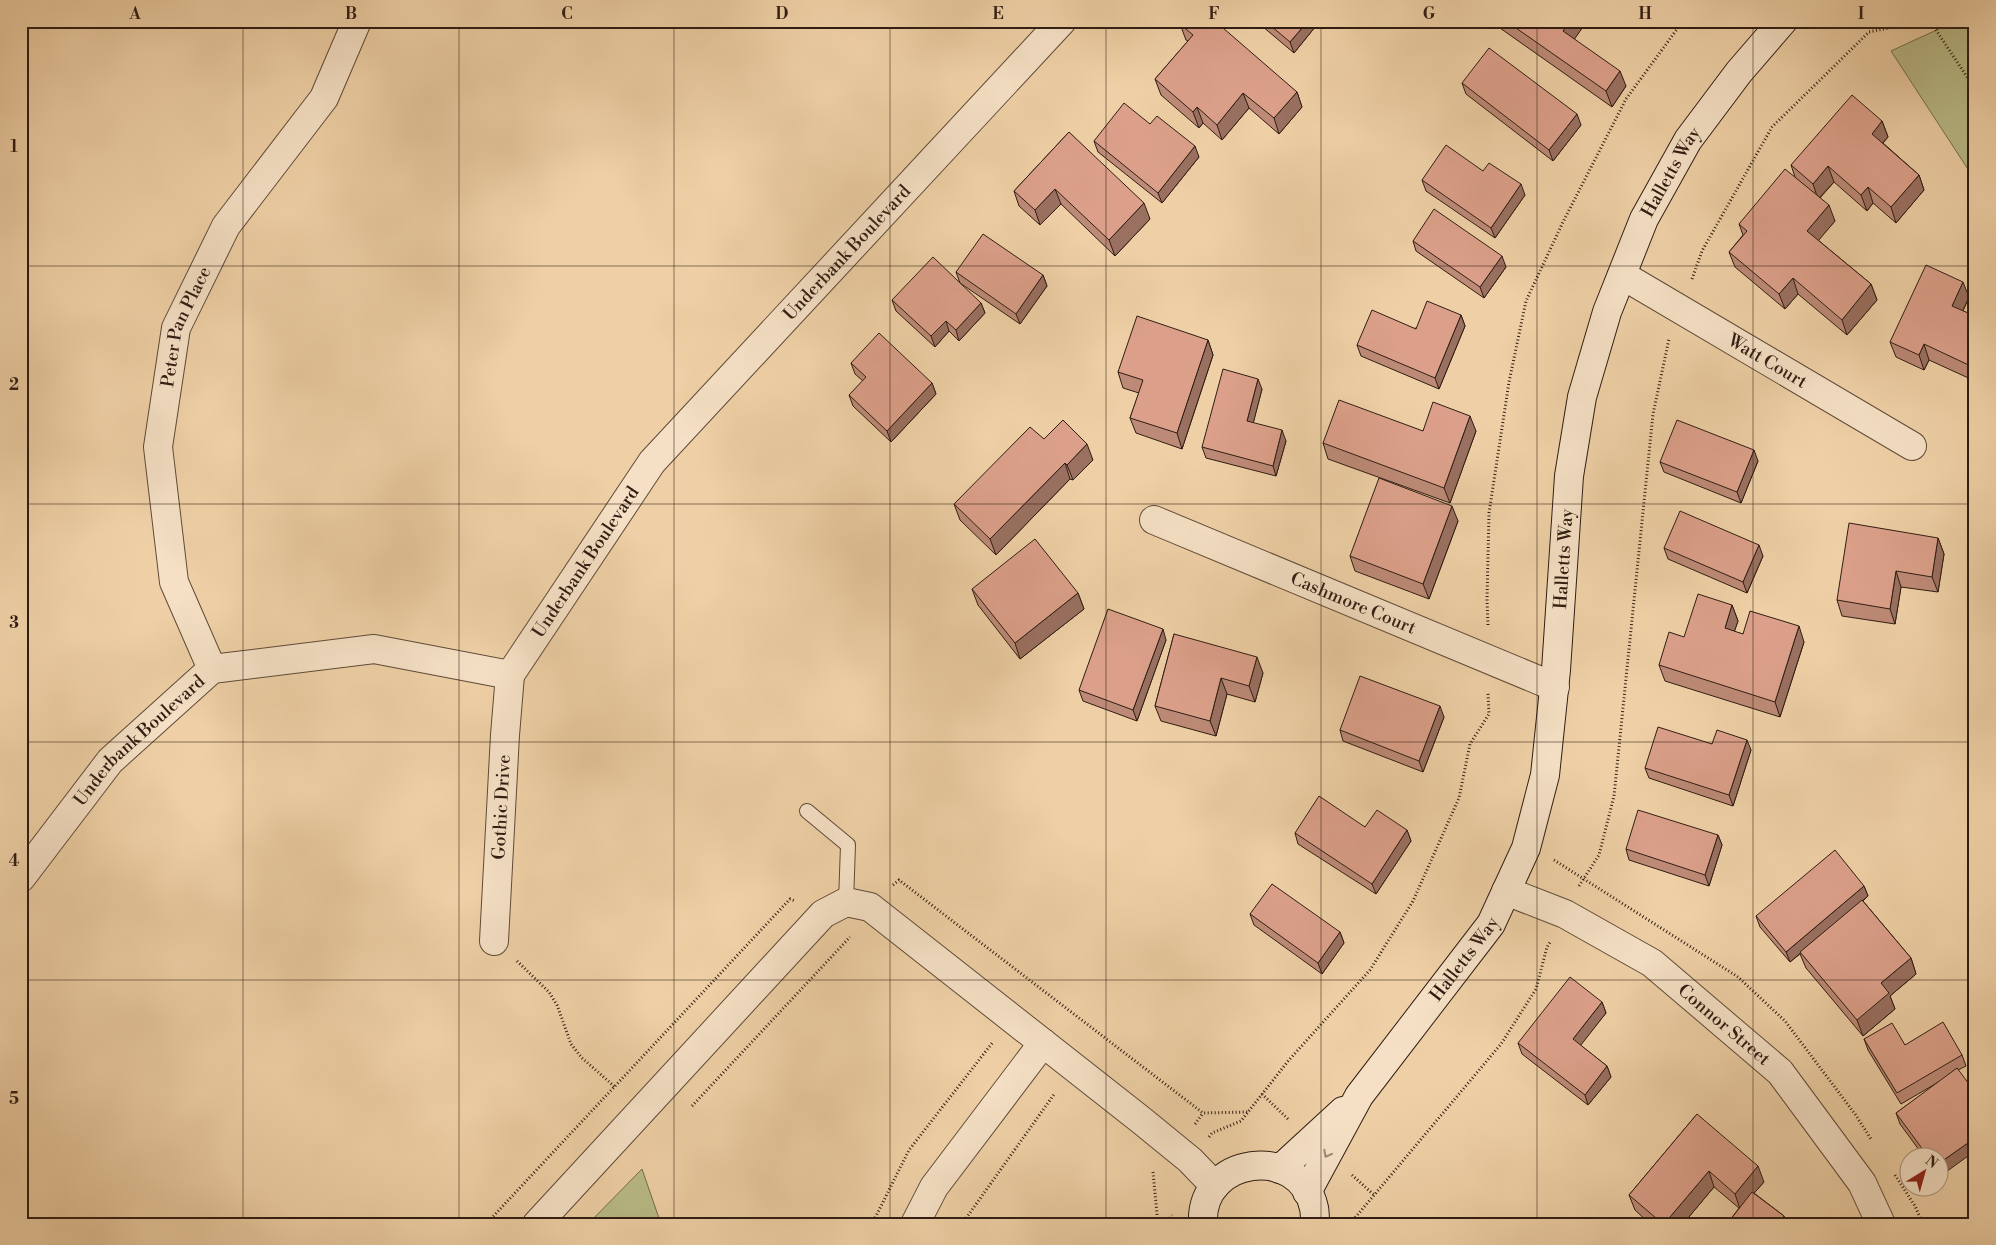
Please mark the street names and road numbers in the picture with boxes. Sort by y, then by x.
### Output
street label: Halletts Way [1636,122,1706,221]
street label: Underbank Boulevard [778,180,916,326]
street label: Peter Pan Place [156,263,216,389]
street label: Watt Court [1723,328,1812,394]
street label: Underbank Boulevard [527,481,645,642]
street label: Halletts Way [1549,508,1579,610]
street label: Cashmore Court [1287,567,1420,640]
street label: Underbank Boulevard [69,670,210,811]
street label: Gothic Drive [487,754,516,860]
street label: Halletts Way [1425,913,1505,1006]
street label: Connor Street [1673,979,1775,1071]

